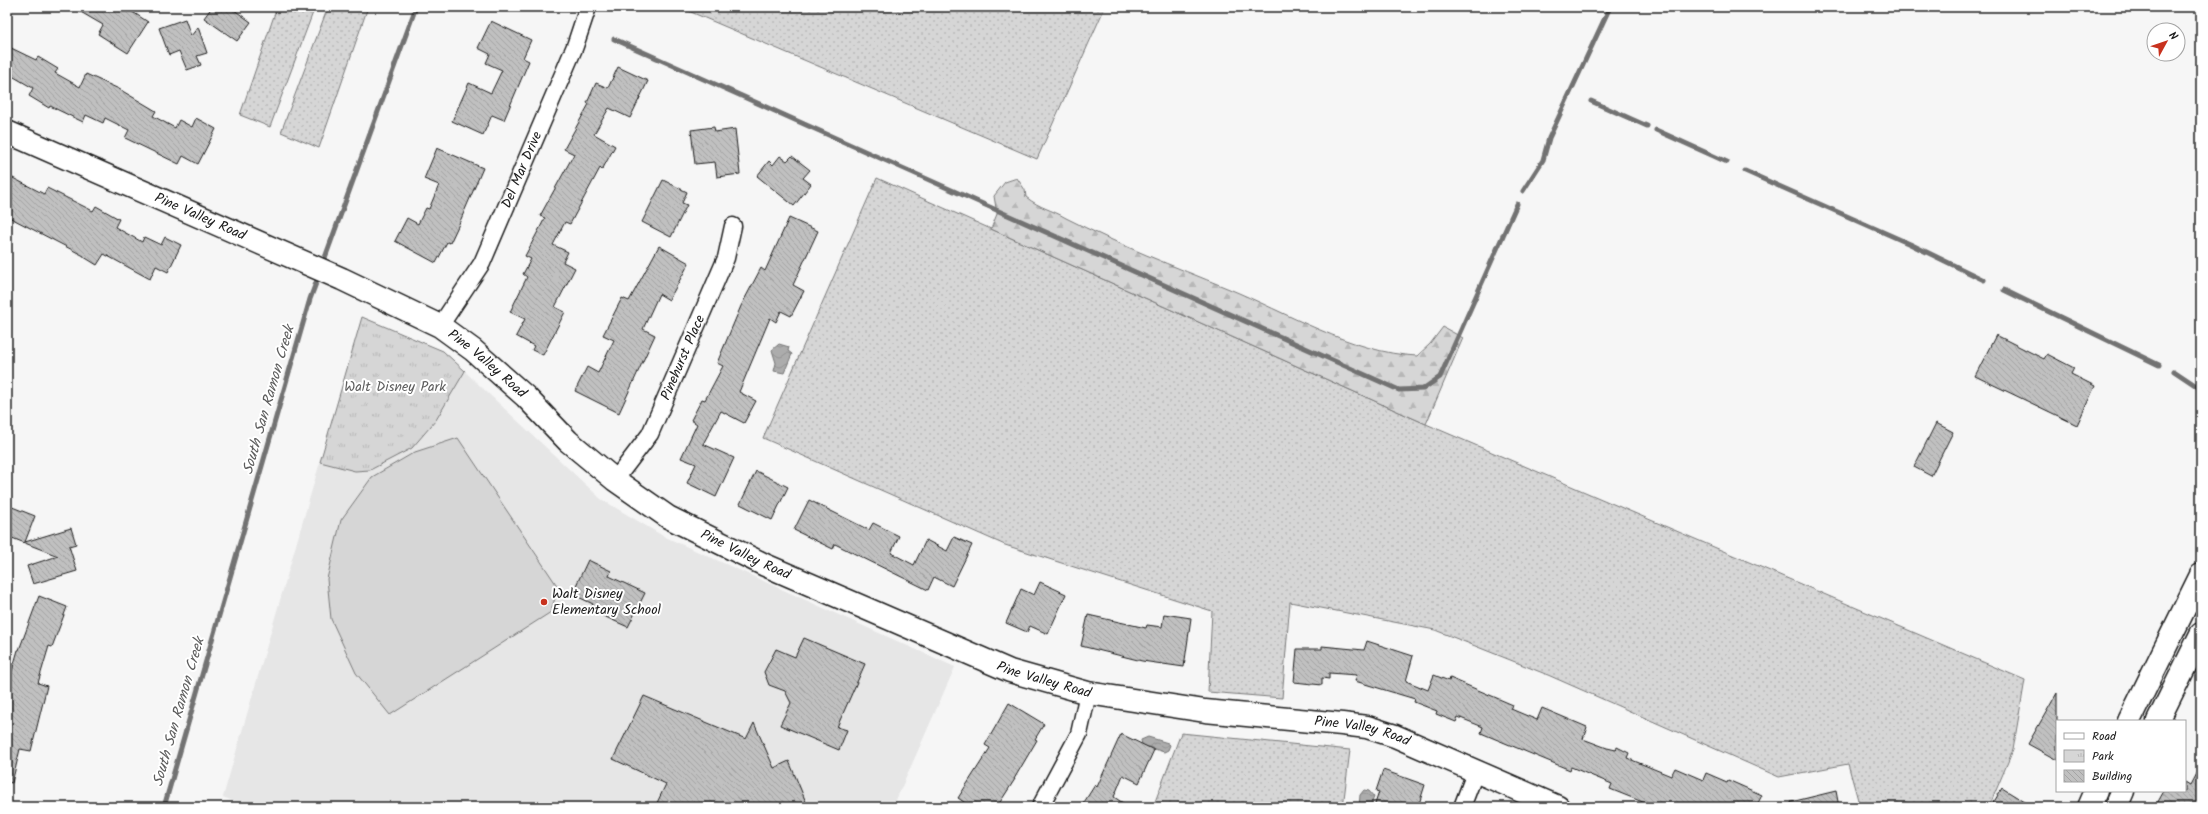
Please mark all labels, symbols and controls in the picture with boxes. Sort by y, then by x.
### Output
north arrow [2146,22,2186,62]
text: N [2164,28,2182,45]
street label: Del Mar Drive [496,127,548,212]
street label: Pine Valley Road [151,187,250,247]
street label: Pinehurst Place [655,311,711,404]
water label: South San Ramon Creek [236,321,302,477]
street label: Pine Valley Road [443,324,532,404]
park label: Walt Disney Park [344,376,446,398]
street label: Pine Valley Road [697,524,795,586]
place label: Walt Disney Elementary School [552,583,661,621]
marker: Walt Disney Elementary School [539,597,549,607]
water label: South San Ramon Creek [146,633,212,789]
street label: Pine Valley Road [993,655,1095,705]
street label: Pine Valley Road [1313,710,1414,753]
legend [2056,720,2186,792]
text: Road [2092,727,2117,746]
text: Park [2092,747,2114,766]
text: Building [2092,767,2132,786]

